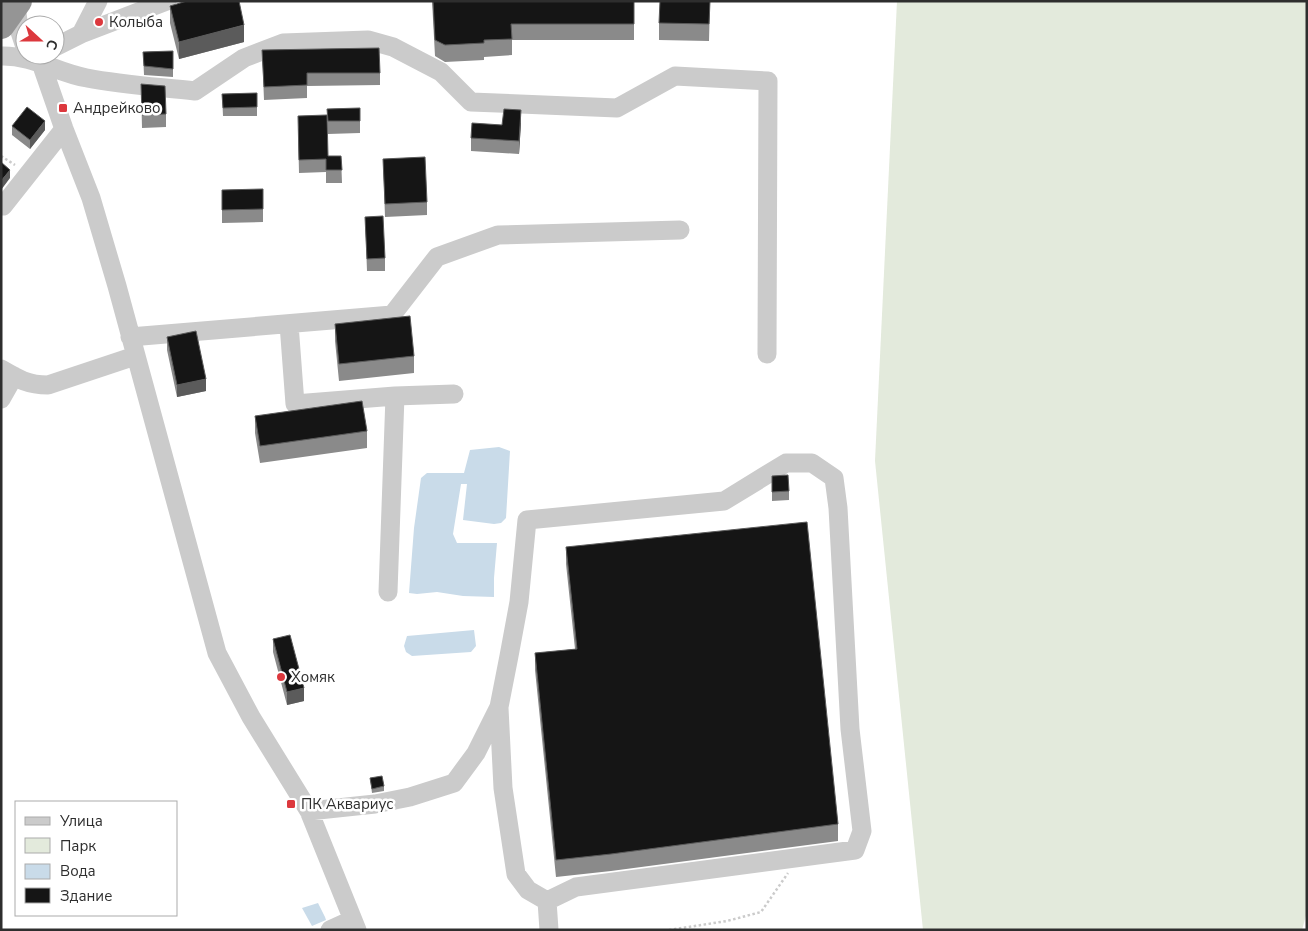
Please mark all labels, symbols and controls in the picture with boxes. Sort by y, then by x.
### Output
place label: Колыба [109,12,163,32]
north arrow [15,15,65,65]
marker: Колыба [93,16,105,28]
text: С [41,37,62,53]
place label: Андрейково [73,98,160,118]
marker: Андрейково [57,102,69,114]
place label: Хомяк [291,667,335,687]
marker: Хомяк [275,671,287,683]
place label: ПК Аквариус [301,794,393,814]
marker: ПК Аквариус [285,798,297,810]
legend [15,801,178,916]
text: Улица [59,811,103,831]
text: Парк [60,836,96,856]
text: Вода [60,861,96,881]
text: Здание [60,886,112,906]

